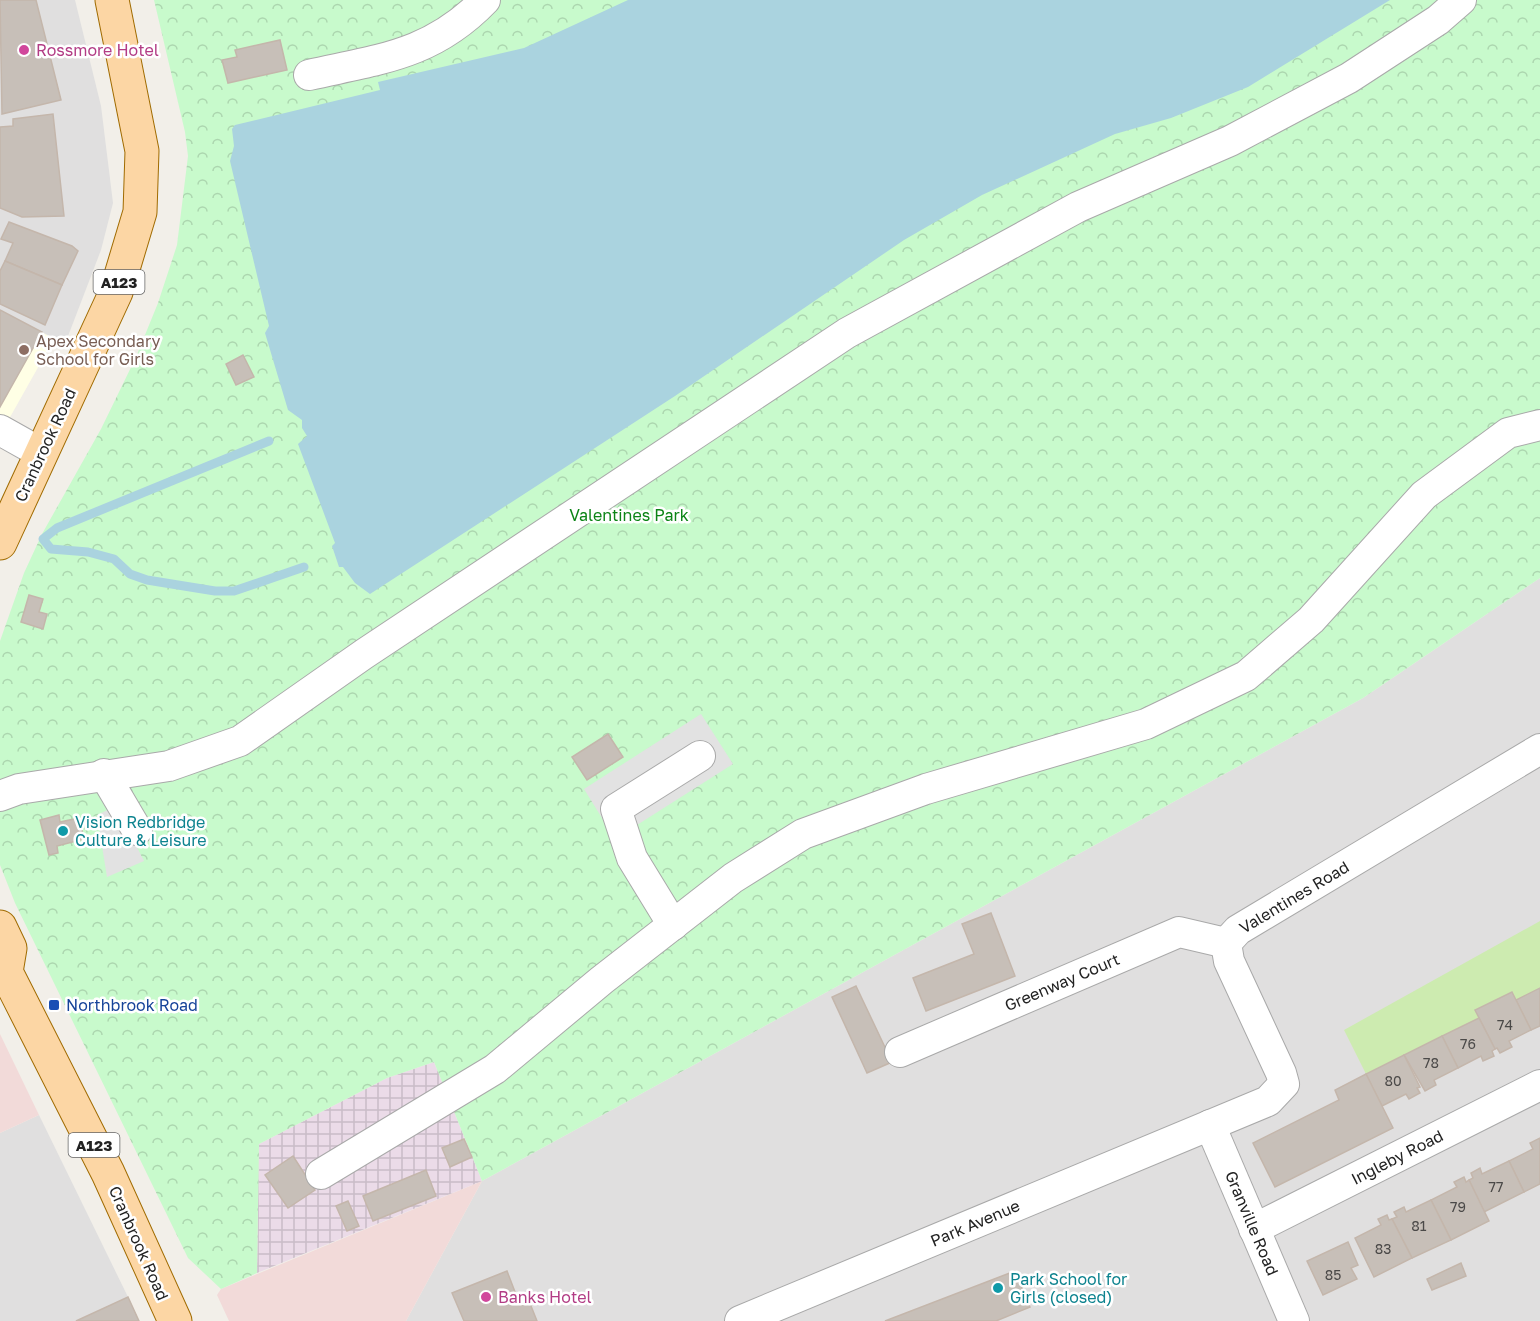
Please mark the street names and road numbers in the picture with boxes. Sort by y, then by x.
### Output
road number: A123 [94,270,144,294]
street label: Cranbrook Road [10,385,80,505]
street label: Valentines Road [1236,856,1352,938]
street label: Greenway Court [1001,949,1123,1015]
street label: Ingleby Road [1348,1125,1446,1189]
road number: A123 [68,1133,119,1157]
street label: Granville Road [1221,1168,1283,1278]
street label: Cranbrook Road [105,1183,173,1303]
street label: Park Avenue [927,1195,1023,1251]

